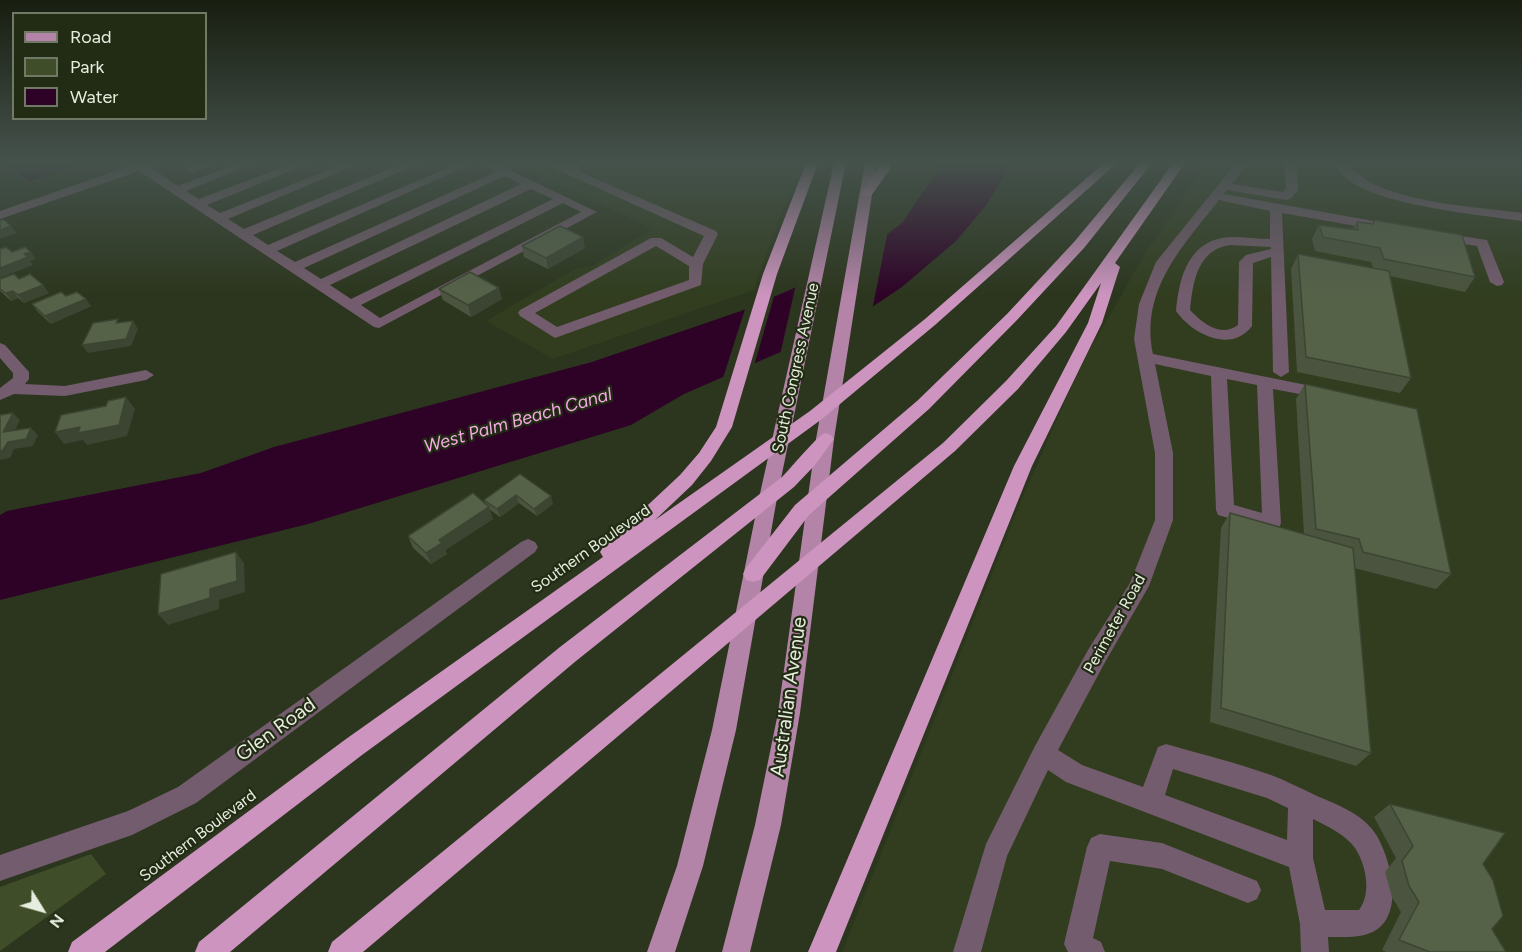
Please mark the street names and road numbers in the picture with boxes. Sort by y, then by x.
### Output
street label: South Congress Avenue [769,281,823,455]
street label: Southern Boulevard [528,501,654,597]
street label: Perimeter Road [1080,571,1150,677]
street label: Australian Avenue [766,615,812,779]
street label: Glen Road [231,693,321,767]
street label: Southern Boulevard [136,786,260,886]

